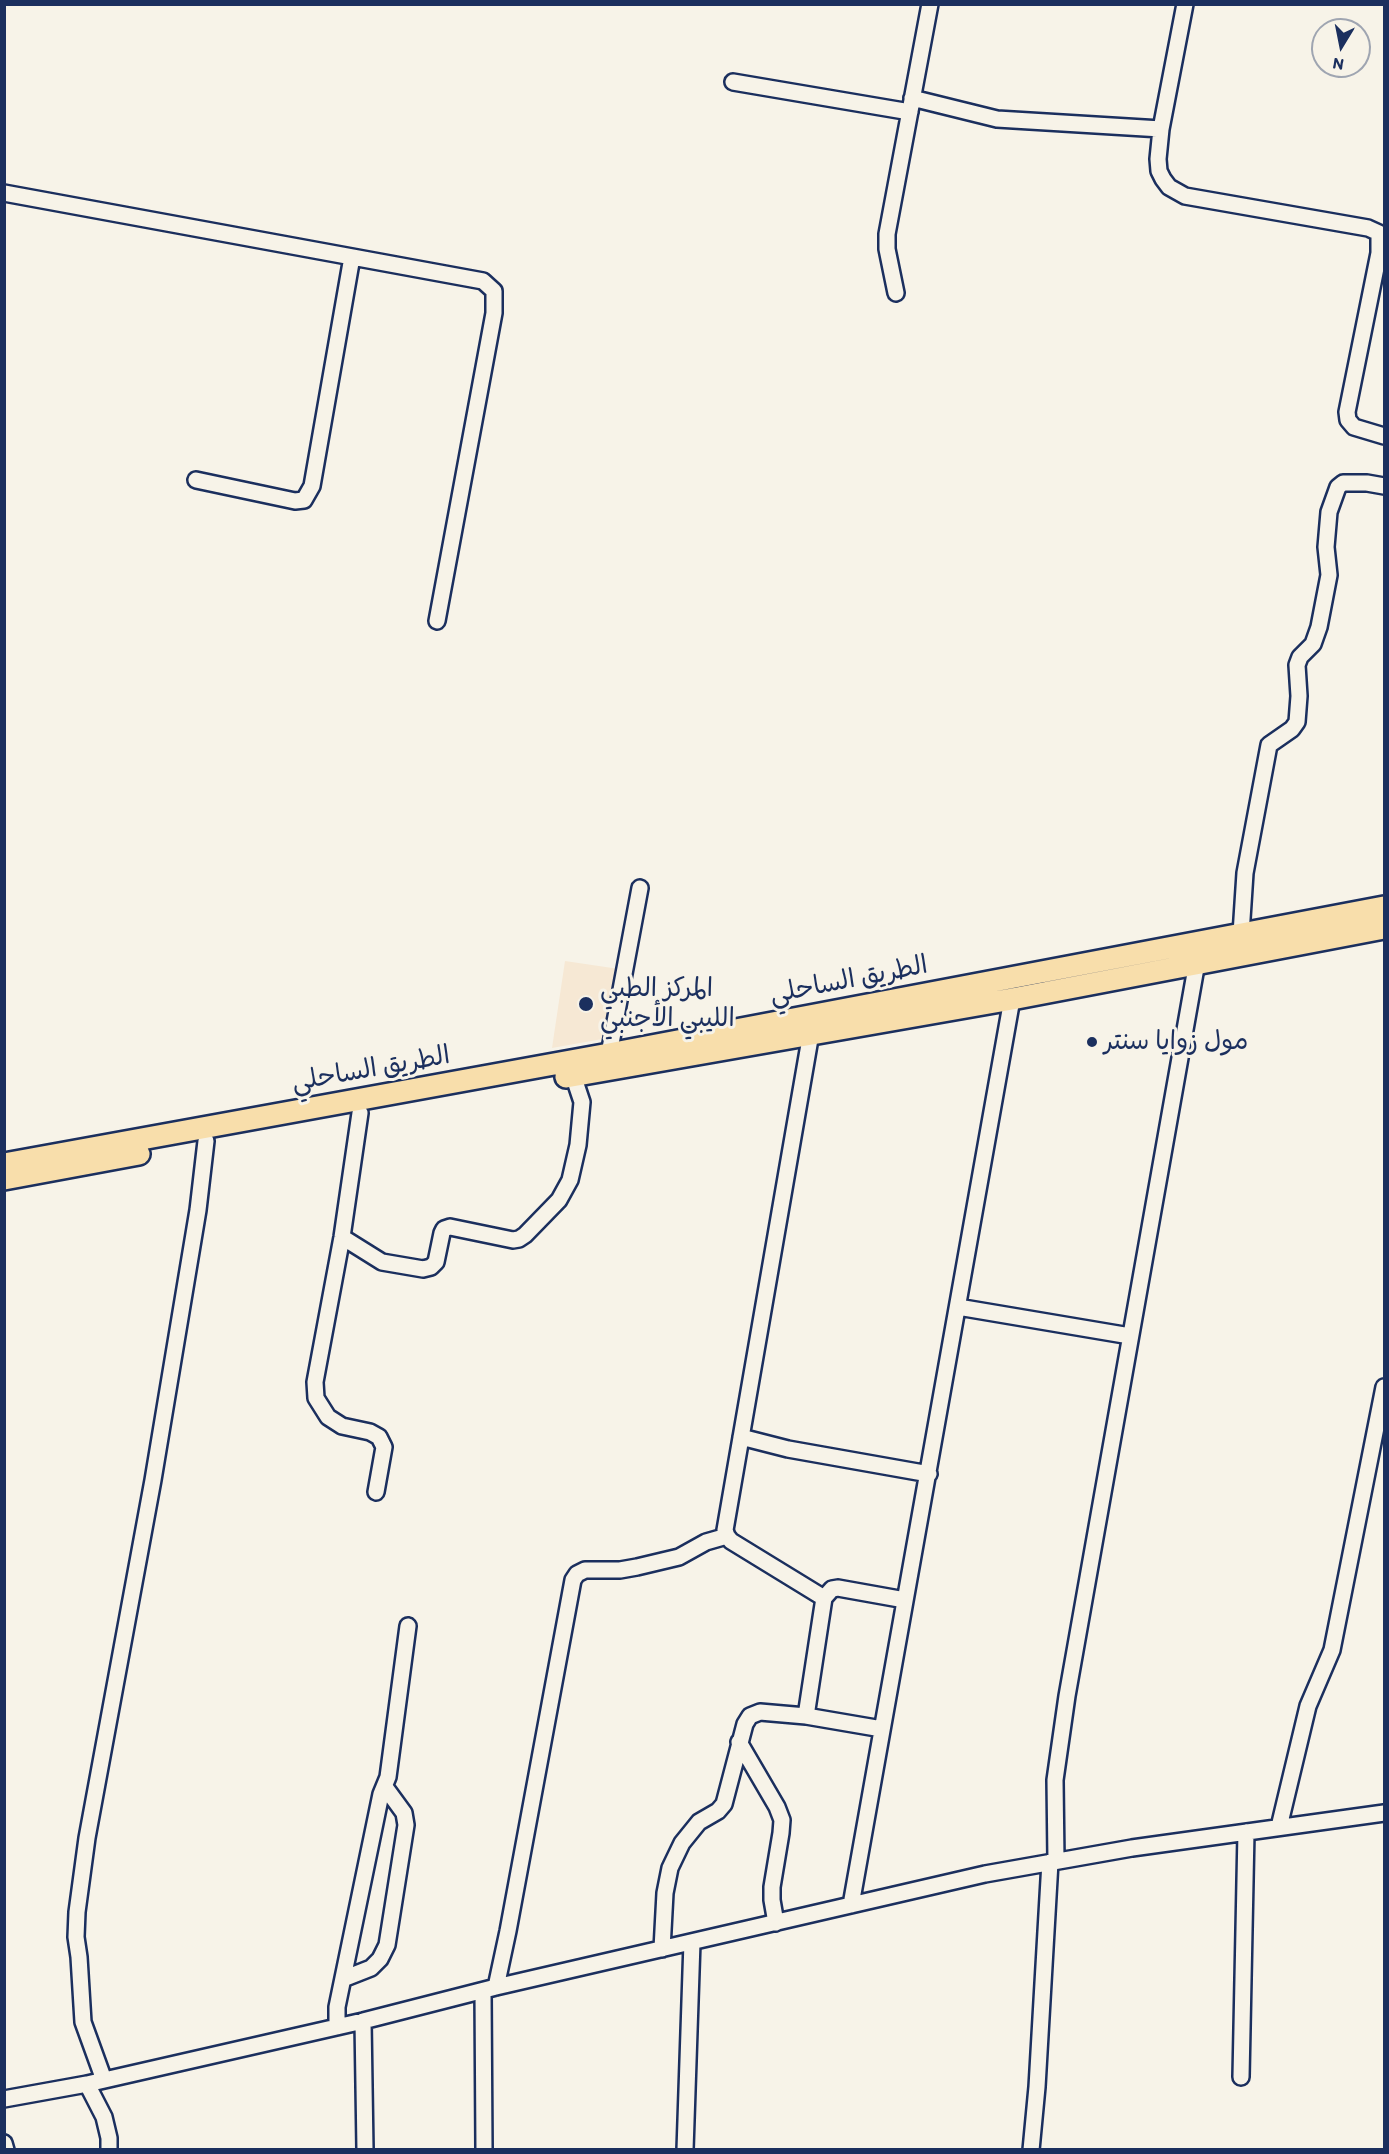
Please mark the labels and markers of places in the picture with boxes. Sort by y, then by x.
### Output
place label: المركز الطبي الليبي الأجنبي [600,973,735,1034]
marker: المركز الطبي الليبي الأجنبي [577,995,595,1013]
place label: مول زوايا سنتر [1104,1026,1248,1058]
marker: مول زوايا سنتر [1085,1035,1099,1049]

